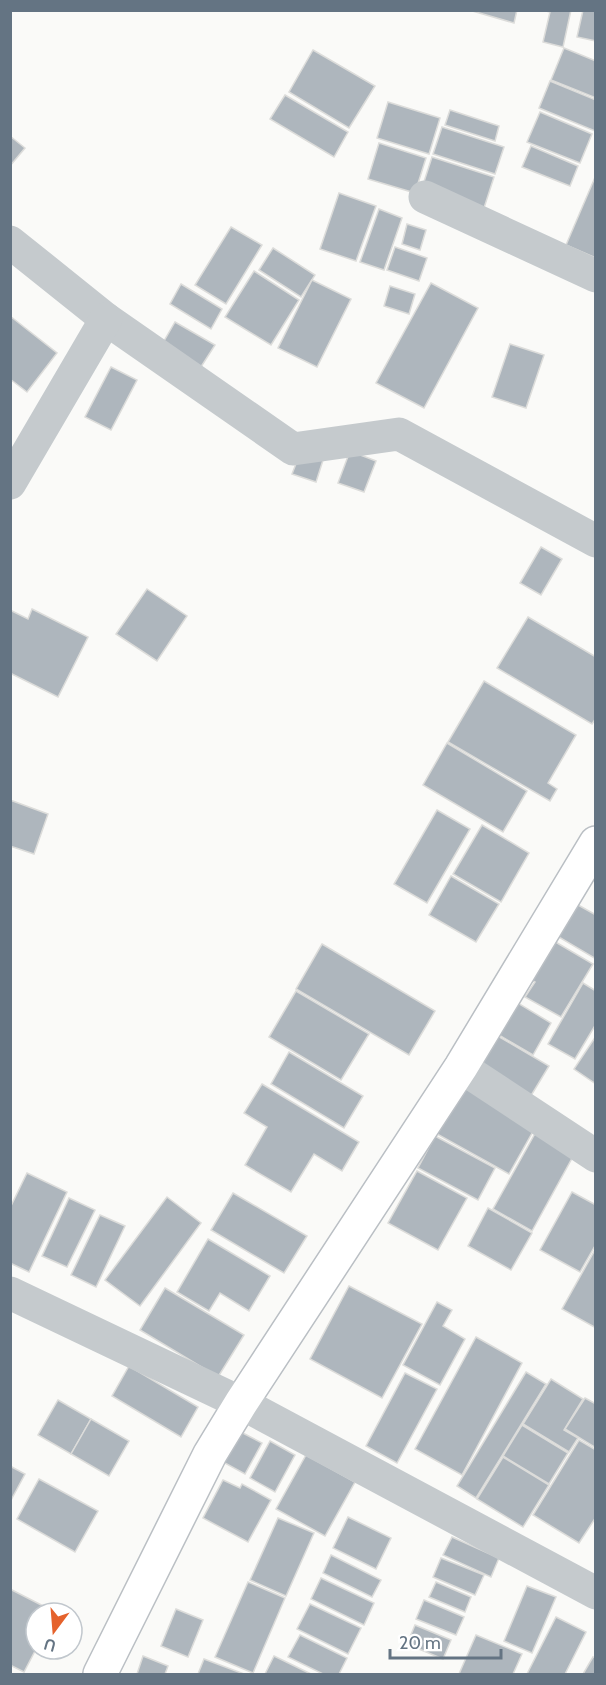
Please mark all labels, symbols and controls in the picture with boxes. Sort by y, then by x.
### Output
north arrow [24,1601,84,1661]
scale bar [390,1622,501,1660]
text: 20 m [399,1632,441,1654]
text: U [42,1634,58,1656]

